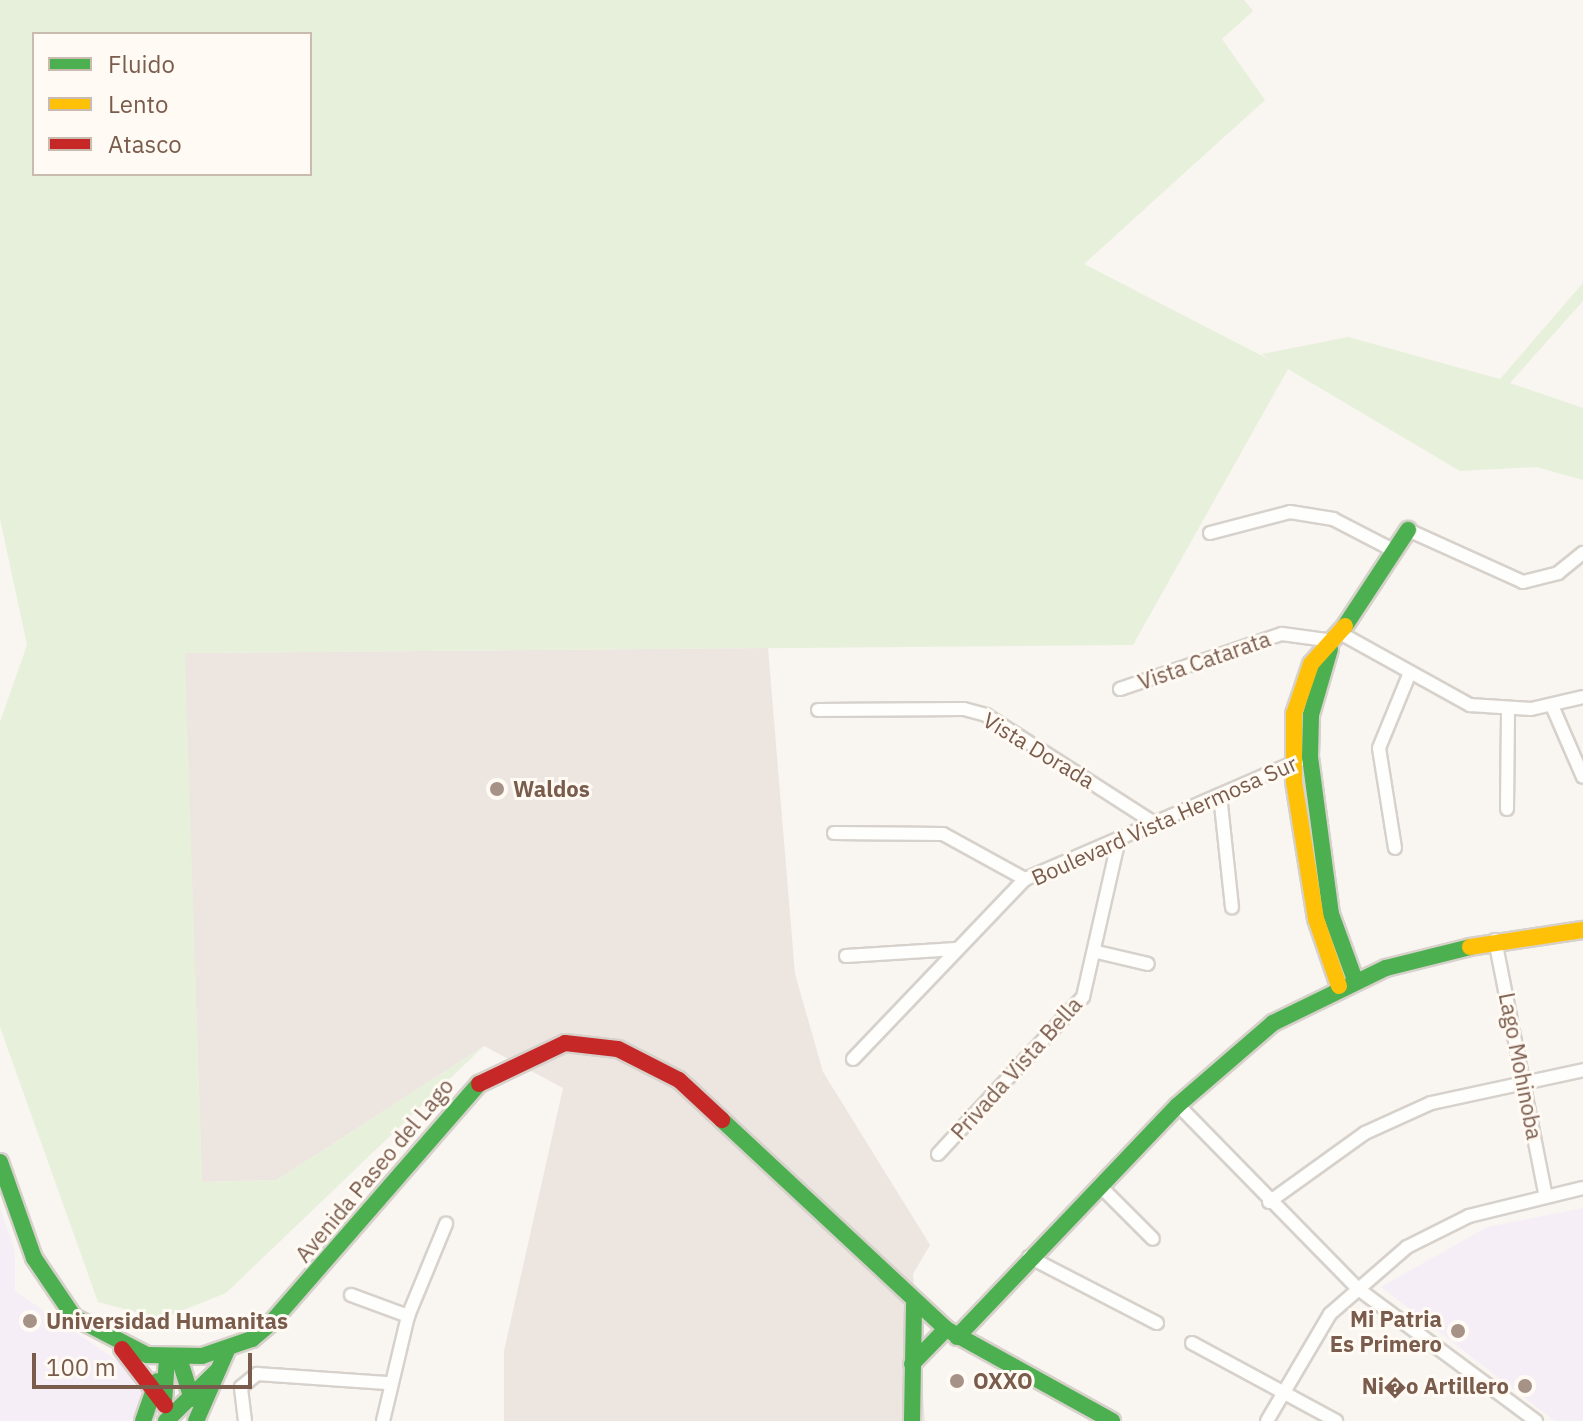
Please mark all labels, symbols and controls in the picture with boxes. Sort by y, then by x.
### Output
legend [32,32,312,176]
text: Fluido [108,48,175,80]
text: Lento [108,88,168,120]
text: Atasco [108,128,182,160]
street label: Vista Catarata [1134,625,1274,695]
street label: Vista Dorada [978,706,1100,794]
street label: Boulevard Vista Hermosa Sur [1027,749,1301,891]
place label: Waldos [513,776,590,802]
marker: Waldos [488,780,506,798]
street label: Lago Mohinoba [1494,990,1548,1142]
street label: Privada Vista Bella [945,991,1087,1145]
street label: Avenida Paseo del Lago [289,1073,459,1267]
place label: Mi Patria Es Primero [1330,1305,1442,1356]
place label: Universidad Humanitas [46,1308,288,1334]
marker: Universidad Humanitas [21,1312,39,1330]
marker: Mi Patria Es Primero [1449,1322,1467,1340]
scale bar [36,1337,256,1387]
text: 100 m [46,1351,116,1383]
place label: OXXO [973,1368,1033,1394]
marker: OXXO [948,1372,966,1390]
place label: Ni�o Artillero [1362,1373,1509,1399]
marker: Ni�o Artillero [1516,1377,1534,1395]

